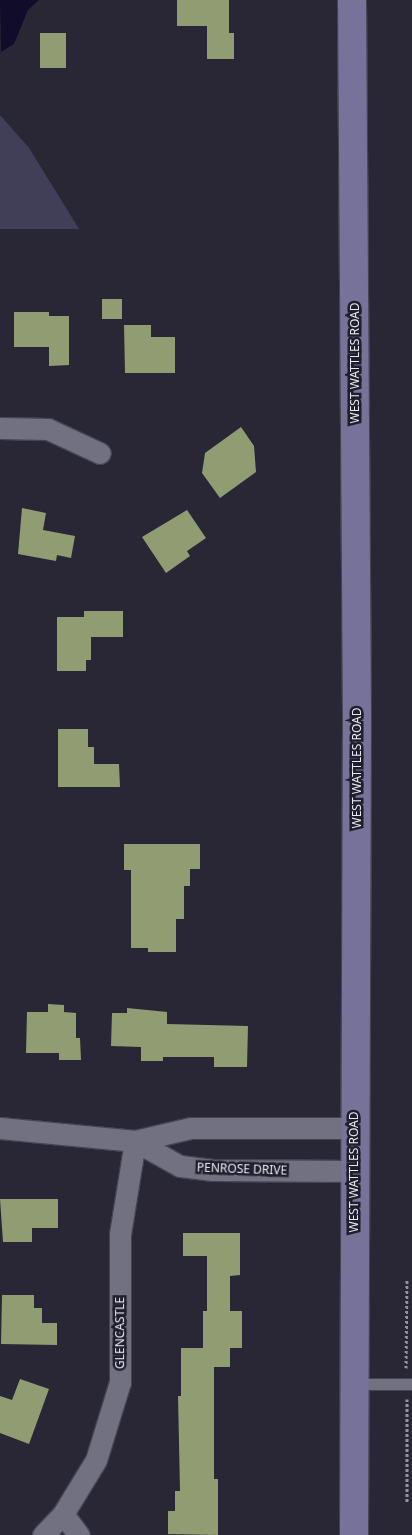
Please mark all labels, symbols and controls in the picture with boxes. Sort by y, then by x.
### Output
street label: WEST WATTLES ROAD [348,303,362,423]
street label: WEST WATTLES ROAD [350,708,364,828]
street label: WEST WATTLES ROAD [347,1112,361,1232]
street label: PENROSE DRIVE [197,1160,287,1178]
street label: GLENCASTLE [113,1297,127,1369]

